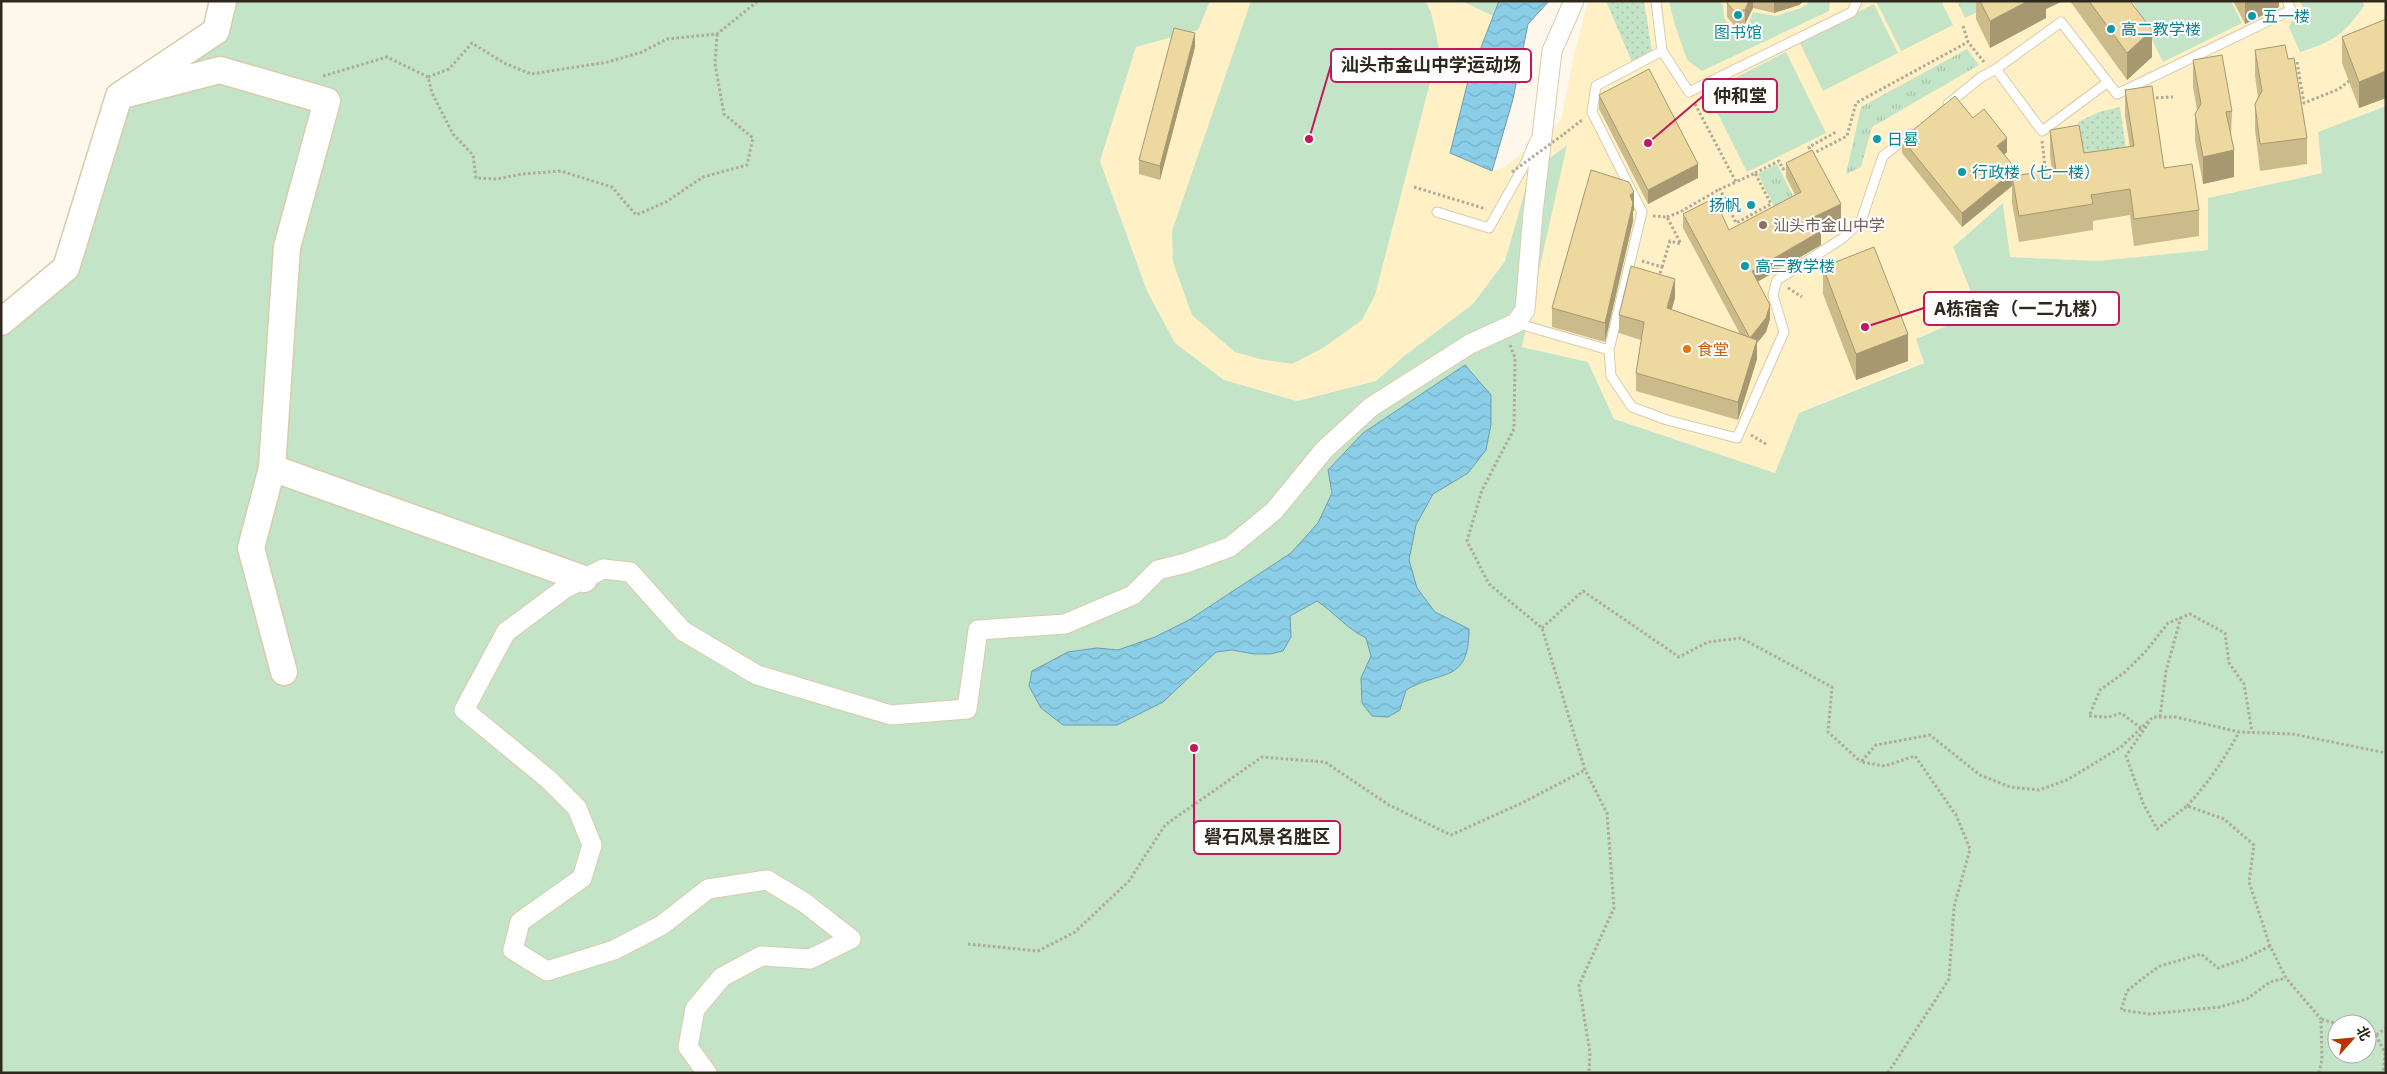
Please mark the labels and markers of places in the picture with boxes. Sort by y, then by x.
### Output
place label: 五一楼 [2262,6,2310,26]
marker: 图书馆 [1732,9,1744,21]
marker: 五一楼 [2246,10,2258,22]
place label: 高二教学楼 [2121,19,2201,39]
place label: 图书馆 [1714,22,1762,42]
marker: 高二教学楼 [2105,23,2117,35]
callout: 汕头市金山中学运动场 [1331,49,1531,82]
callout: 仲和堂 [1703,79,1777,112]
place label: 日晷 [1887,129,1919,149]
marker: 日晷 [1871,133,1883,145]
place label: 行政楼（七一楼） [1972,162,2100,182]
marker: 行政楼（七一楼） [1956,166,1968,178]
place label: 扬帆 [1709,195,1741,215]
marker: 扬帆 [1745,199,1757,211]
place label: 汕头市金山中学 [1773,215,1885,235]
marker: 汕头市金山中学 [1757,219,1769,231]
place label: 高三教学楼 [1755,256,1835,276]
marker: 高三教学楼 [1739,260,1751,272]
callout: A栋宿舍（一二九楼） [1924,292,2119,325]
place label: 食堂 [1697,339,1729,359]
marker: 食堂 [1681,343,1693,355]
callout: 礐石风景名胜区 [1194,821,1340,854]

